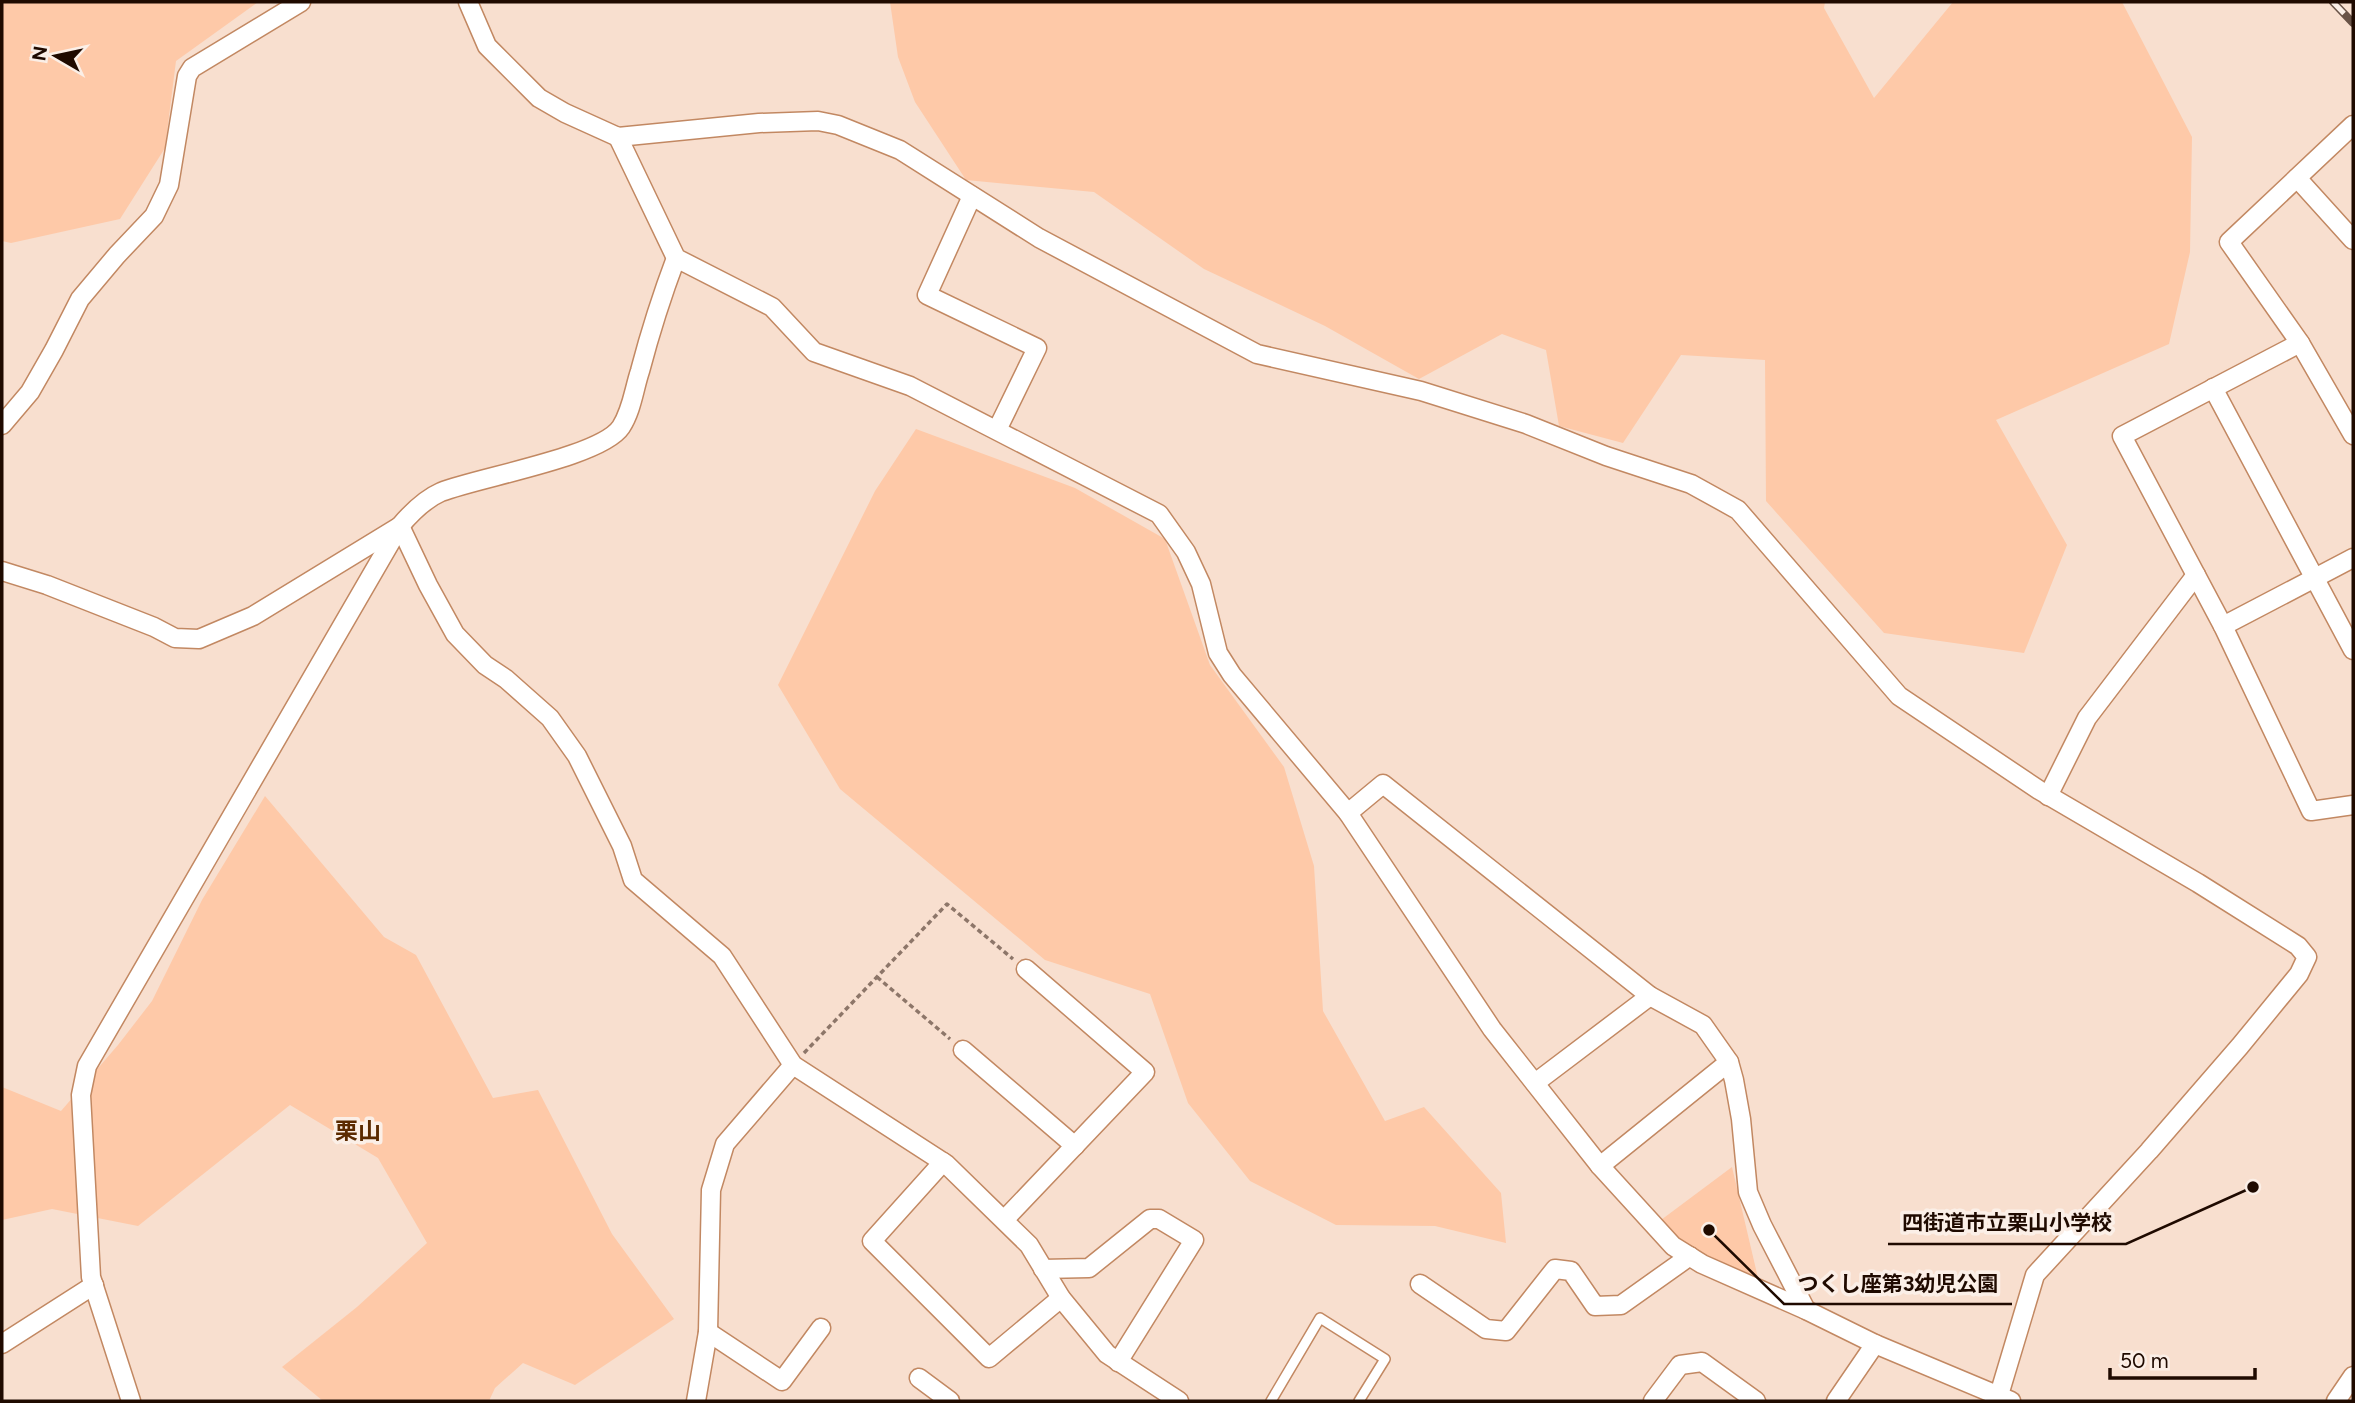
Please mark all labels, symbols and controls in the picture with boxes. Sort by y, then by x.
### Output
north arrow [21,21,91,91]
text: N [27,44,52,62]
district label: 栗山 [335,1117,381,1145]
callout: 四街道市立栗山小学校 [1888,1202,2126,1244]
text: 四街道市立栗山小学校 [1902,1210,2112,1235]
callout: つくし座第3幼児公園 [1784,1262,2012,1304]
text: つくし座第3幼児公園 [1798,1271,1998,1296]
scale bar [2110,1336,2255,1380]
text: 50 m [2120,1348,2169,1373]

